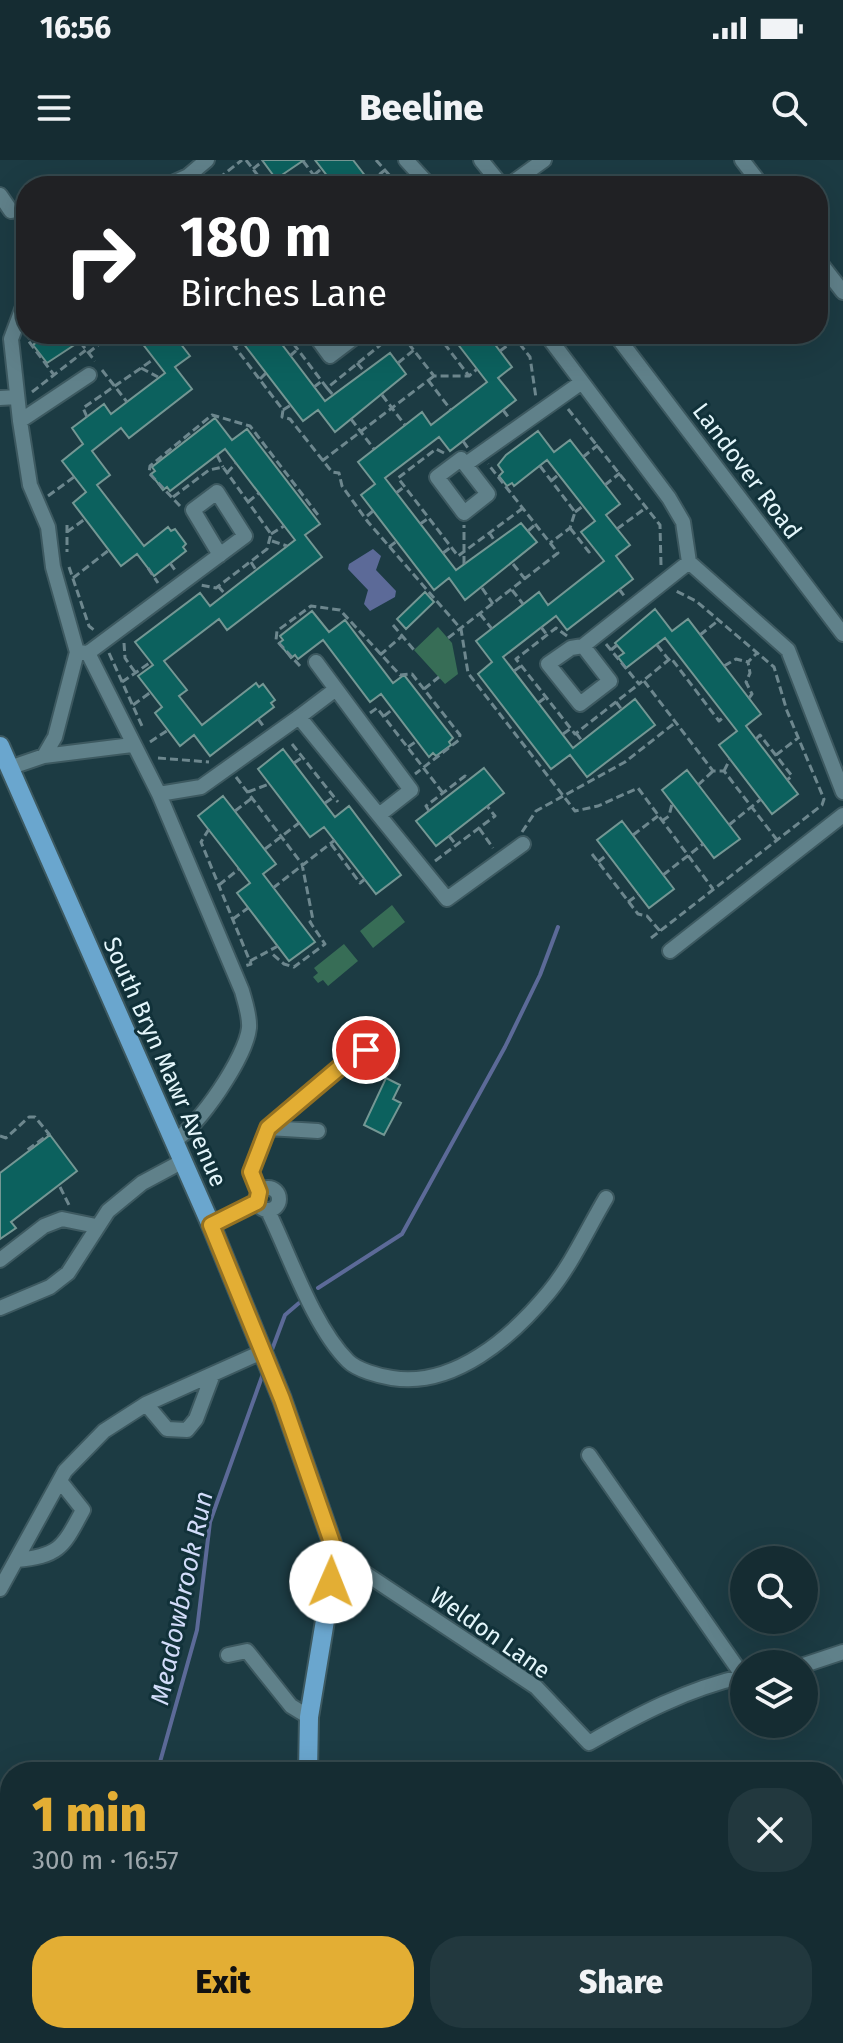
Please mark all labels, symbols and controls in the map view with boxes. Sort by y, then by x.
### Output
text: 16:56 [40,10,111,46]
icon: menu [32,86,76,130]
text: Beeline [360,86,483,130]
icon: search [767,86,811,130]
text: 180 m [180,204,332,271]
icon: right [48,208,152,312]
text: Birches Lane [180,272,387,316]
street label: Landover Road [687,398,807,544]
street label: South Bryn Mawr Avenue [97,933,233,1191]
pin [332,1016,400,1084]
icon: arrive [344,1028,388,1072]
water label: Meadowbrook Run [144,1488,220,1708]
position arrow [289,1540,373,1624]
map controls [730,1546,818,1738]
button: search [730,1546,818,1634]
street label: Weldon Lane [425,1581,555,1685]
button: layers [730,1650,818,1738]
text: 1 min [32,1786,147,1844]
button: close [728,1788,812,1872]
text: 300 m · 16:57 [32,1845,179,1876]
button: Exit [32,1936,414,2028]
button: Share [430,1936,812,2028]

